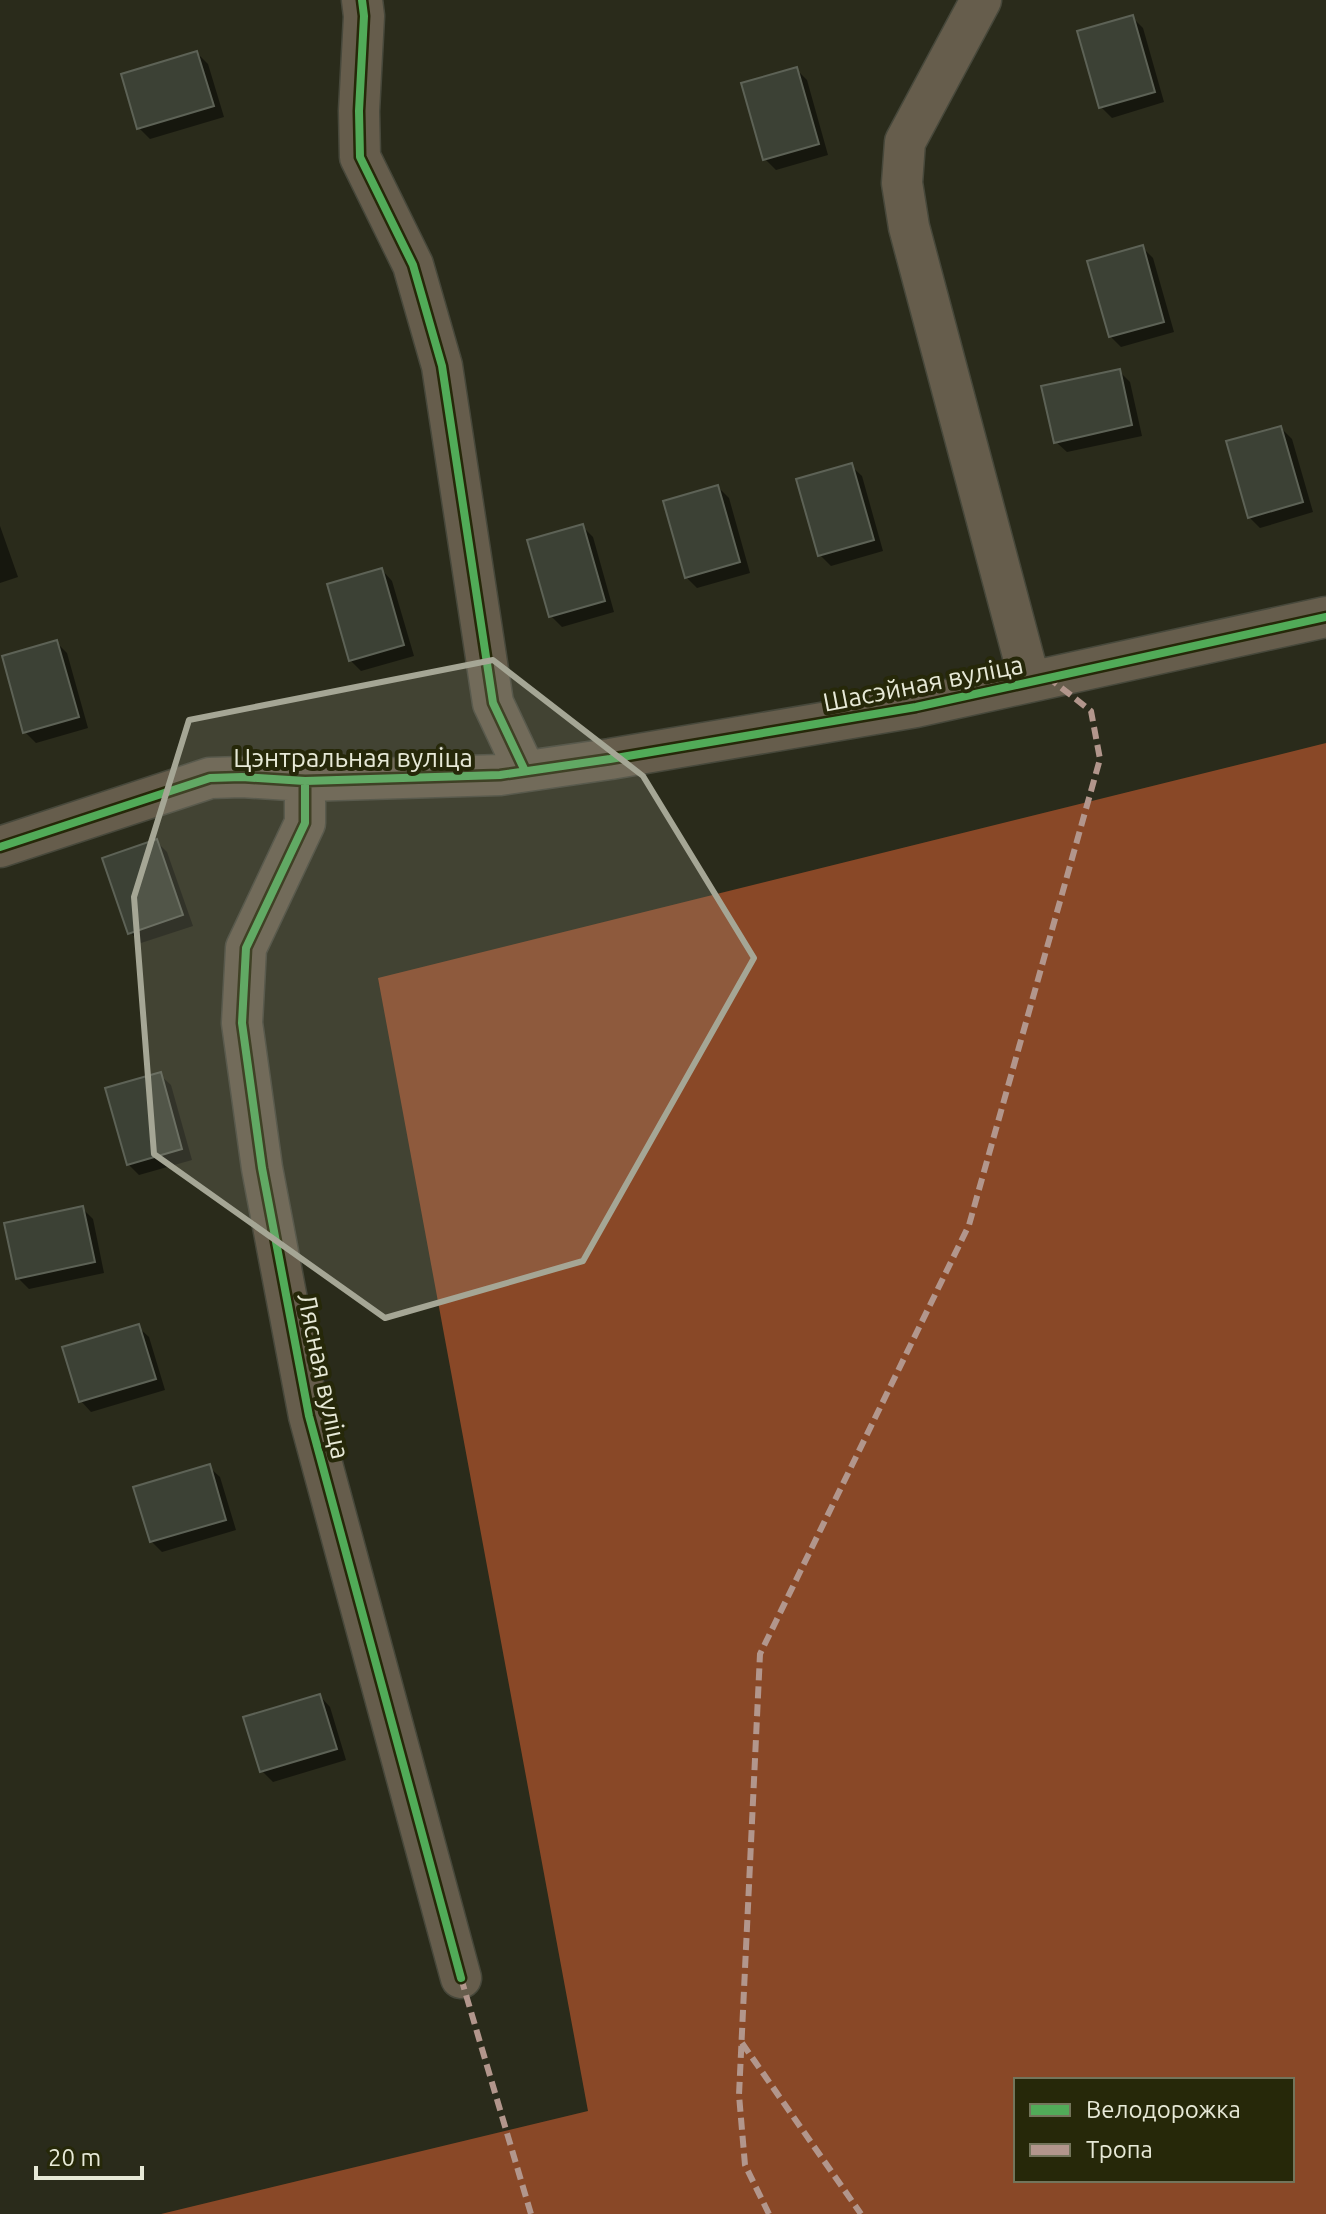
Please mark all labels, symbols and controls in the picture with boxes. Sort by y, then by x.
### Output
street label: Шасэйная вуліца [820,649,1026,717]
street label: Цэнтральная вуліца [233,743,473,772]
street label: Лясная вуліца [292,1290,356,1462]
legend [1014,2078,1294,2182]
text: Велодорожка [1086,2096,1241,2123]
scale bar [36,2130,142,2180]
text: Тропа [1086,2136,1153,2163]
text: 20 m [48,2144,101,2171]

